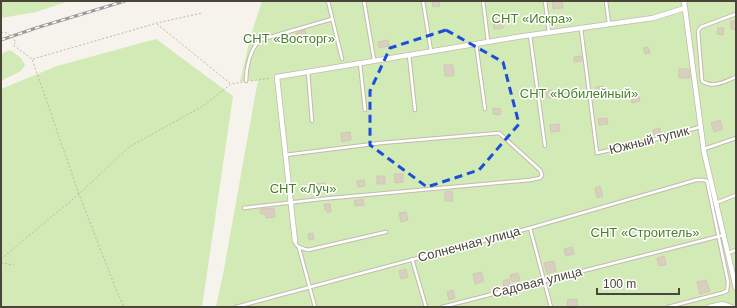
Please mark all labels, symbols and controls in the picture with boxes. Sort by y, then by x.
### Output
park label: СНТ «Искра» [492,11,572,26]
park label: СНТ «Восторг» [243,31,335,46]
park label: СНТ «Юбилейный» [520,86,638,101]
street label: Южный тупик [607,123,691,157]
park label: СНТ «Луч» [270,181,336,196]
street label: Солнечная улица [416,223,523,265]
park label: СНТ «Строитель» [591,225,699,240]
street label: Садовая улица [491,263,584,300]
scale bar [597,270,679,296]
text: 100 m [603,277,636,291]

